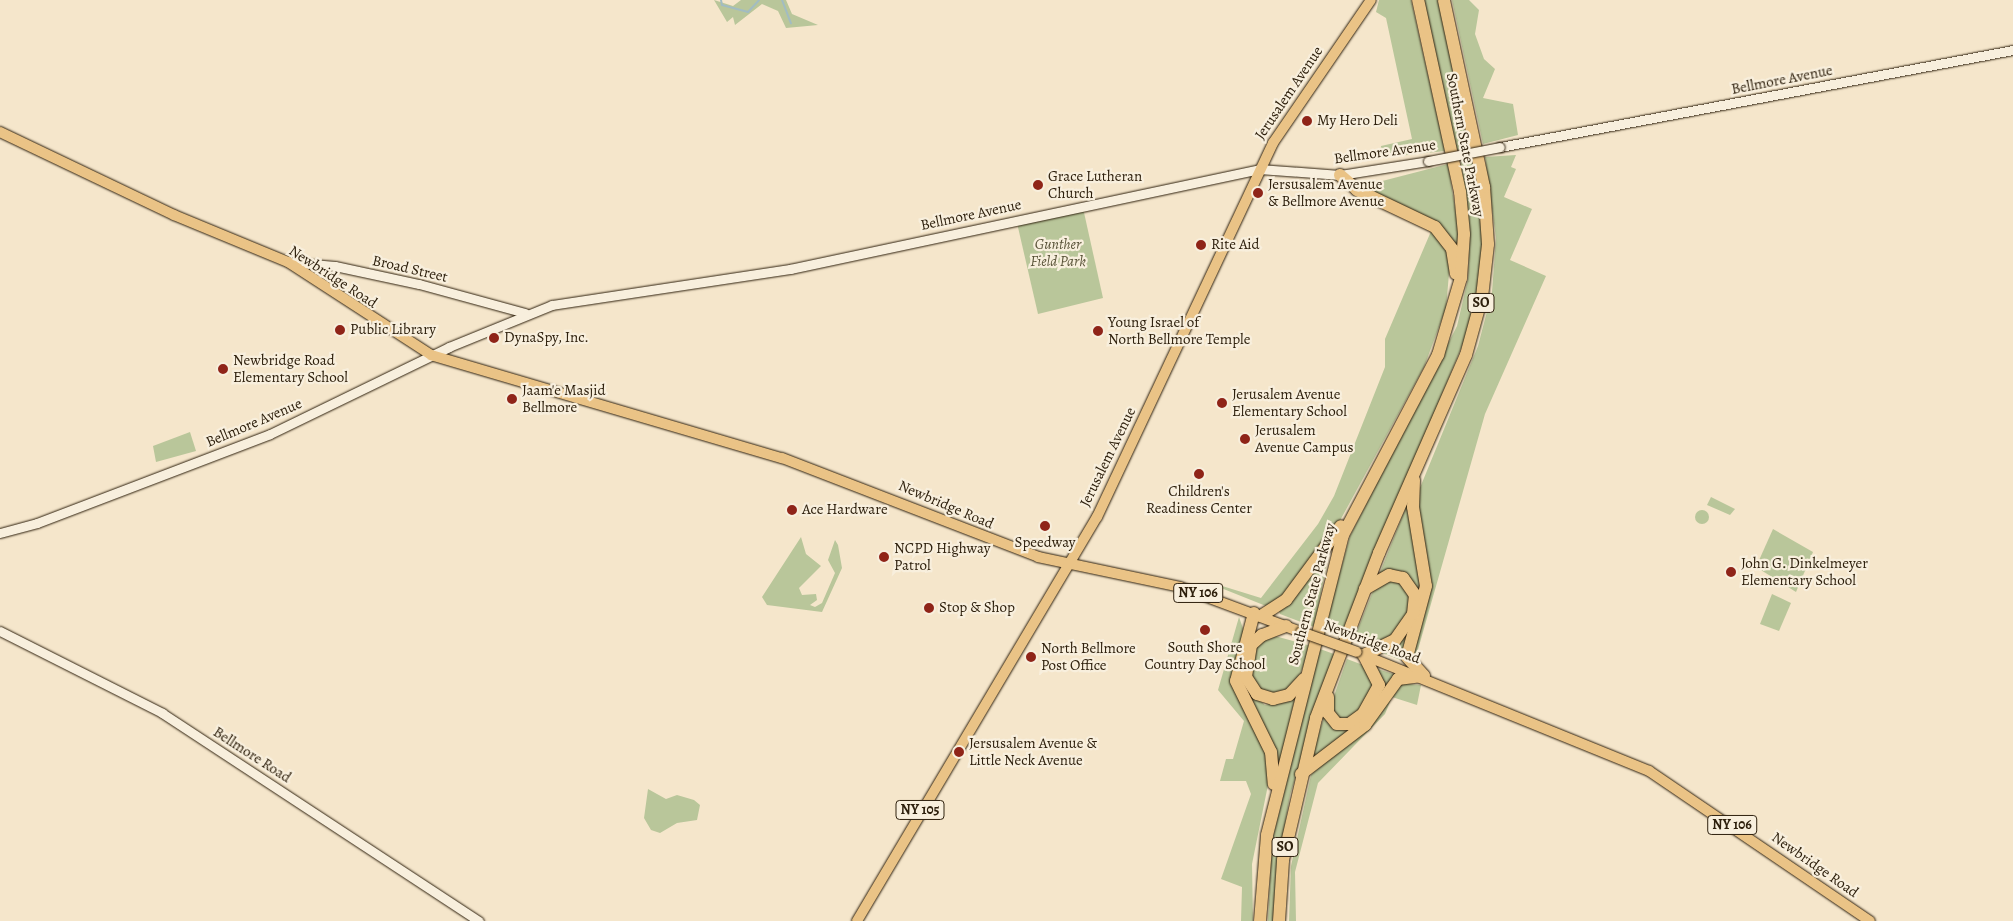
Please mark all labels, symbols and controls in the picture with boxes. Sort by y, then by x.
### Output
street label: Jerusalem Avenue [1251,43,1327,143]
street label: Bellmore Avenue [1730,61,1834,99]
street label: Southern State Parkway [1442,71,1488,219]
place label: My Hero Deli [1317,112,1398,130]
marker: My Hero Deli [1301,115,1313,127]
street label: Bellmore Avenue [1333,136,1437,168]
place label: Grace Lutheran Church [1048,167,1142,202]
place label: Jersusalem Avenue & Bellmore Avenue [1268,175,1384,210]
marker: Grace Lutheran Church [1032,179,1044,191]
marker: Jersusalem Avenue & Bellmore Avenue [1252,187,1264,199]
street label: Bellmore Avenue [919,196,1023,234]
park label: Gunther Field Park [1030,235,1086,270]
place label: Rite Aid [1211,236,1260,254]
marker: Rite Aid [1195,239,1207,251]
street label: Newbridge Road [285,242,381,312]
street label: Broad Street [371,252,449,286]
road number: SO [1467,292,1495,314]
place label: Young Israel of North Bellmore Temple [1108,313,1250,348]
place label: Public Library [350,321,436,339]
marker: Public Library [334,324,346,336]
marker: Young Israel of North Bellmore Temple [1092,325,1104,337]
place label: DynaSpy, Inc. [504,329,589,347]
marker: DynaSpy, Inc. [488,332,500,344]
place label: Newbridge Road Elementary School [233,351,348,386]
marker: Newbridge Road Elementary School [217,363,229,375]
place label: Jaam'e Masjid Bellmore [522,381,606,416]
place label: Jerusalem Avenue Elementary School [1232,385,1347,420]
marker: Jaam'e Masjid Bellmore [506,393,518,405]
street label: Bellmore Avenue [203,395,305,451]
marker: Jerusalem Avenue Elementary School [1216,397,1228,409]
street label: Jerusalem Avenue [1076,404,1140,510]
place label: Jerusalem Avenue Campus [1255,421,1354,456]
marker: Jerusalem Avenue Campus [1239,433,1251,445]
marker: Children's Readiness Center [1193,468,1205,480]
street label: Newbridge Road [896,477,996,533]
place label: Children's Readiness Center [1146,482,1252,517]
place label: Ace Hardware [802,501,888,519]
marker: Ace Hardware [786,504,798,516]
marker: Speedway [1039,520,1051,532]
street label: Southern State Parkway [1284,521,1340,667]
place label: Speedway [1014,534,1076,552]
place label: NCPD Highway Patrol [894,539,990,574]
marker: NCPD Highway Patrol [878,551,890,563]
place label: John G. Dinkelmeyer Elementary School [1741,554,1868,589]
marker: John G. Dinkelmeyer Elementary School [1725,566,1737,578]
road number: NY 106 [1173,582,1223,604]
place label: Stop & Shop [939,599,1015,617]
marker: Stop & Shop [923,602,935,614]
street label: Newbridge Road [1321,616,1423,668]
marker: South Shore Country Day School [1199,624,1211,636]
place label: South Shore Country Day School [1144,638,1266,673]
place label: North Bellmore Post Office [1041,639,1136,674]
marker: North Bellmore Post Office [1025,651,1037,663]
street label: Bellmore Road [210,723,294,787]
place label: Jersusalem Avenue & Little Neck Avenue [969,734,1097,769]
marker: Jersusalem Avenue & Little Neck Avenue [953,746,965,758]
road number: NY 105 [895,798,945,822]
road number: NY 106 [1707,814,1757,836]
street label: Newbridge Road [1768,828,1862,902]
road number: SO [1271,836,1299,859]

